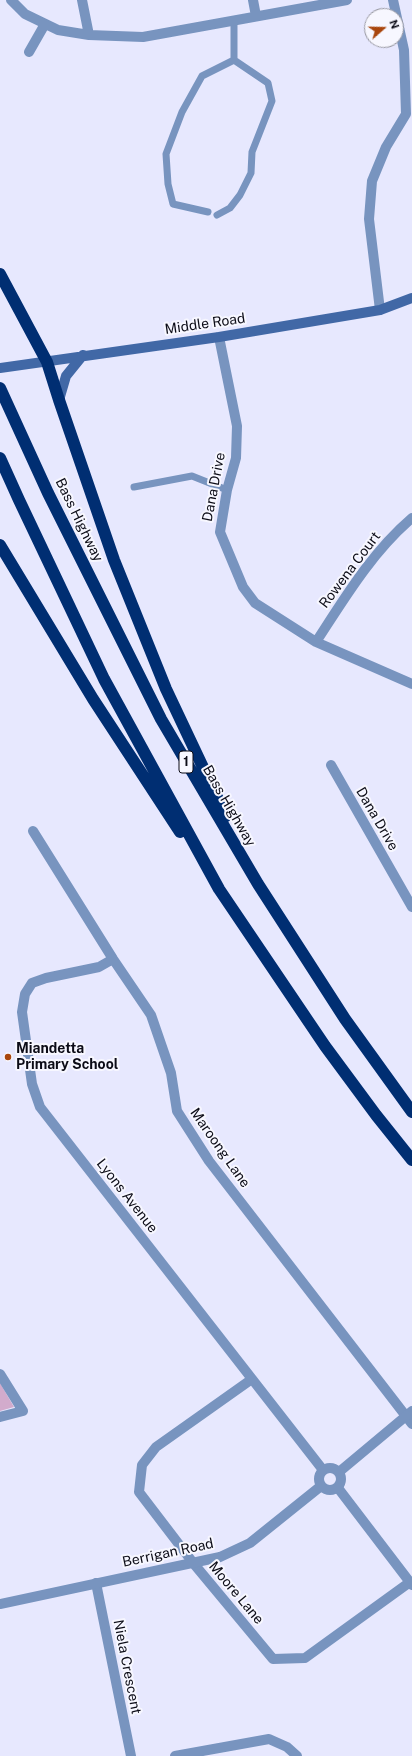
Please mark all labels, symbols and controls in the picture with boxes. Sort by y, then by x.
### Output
north arrow [364,8,404,48]
text: N [387,18,401,30]
street label: Middle Road [164,310,246,338]
street label: Dana Drive [199,451,229,523]
street label: Bass Highway [51,475,107,565]
street label: Rowena Court [316,528,384,612]
road number: 1 [179,751,193,773]
street label: Bass Highway [199,762,259,850]
street label: Dana Drive [352,784,402,854]
place label: Miandetta Primary School [16,1041,118,1074]
marker: Miandetta Primary School [3,1052,13,1062]
street label: Maroong Lane [186,1105,254,1191]
street label: Lyons Avenue [93,1156,161,1236]
street label: Berrigan Road [121,1535,215,1571]
street label: Moore Lane [205,1558,267,1628]
street label: Niela Crescent [110,1618,144,1716]

